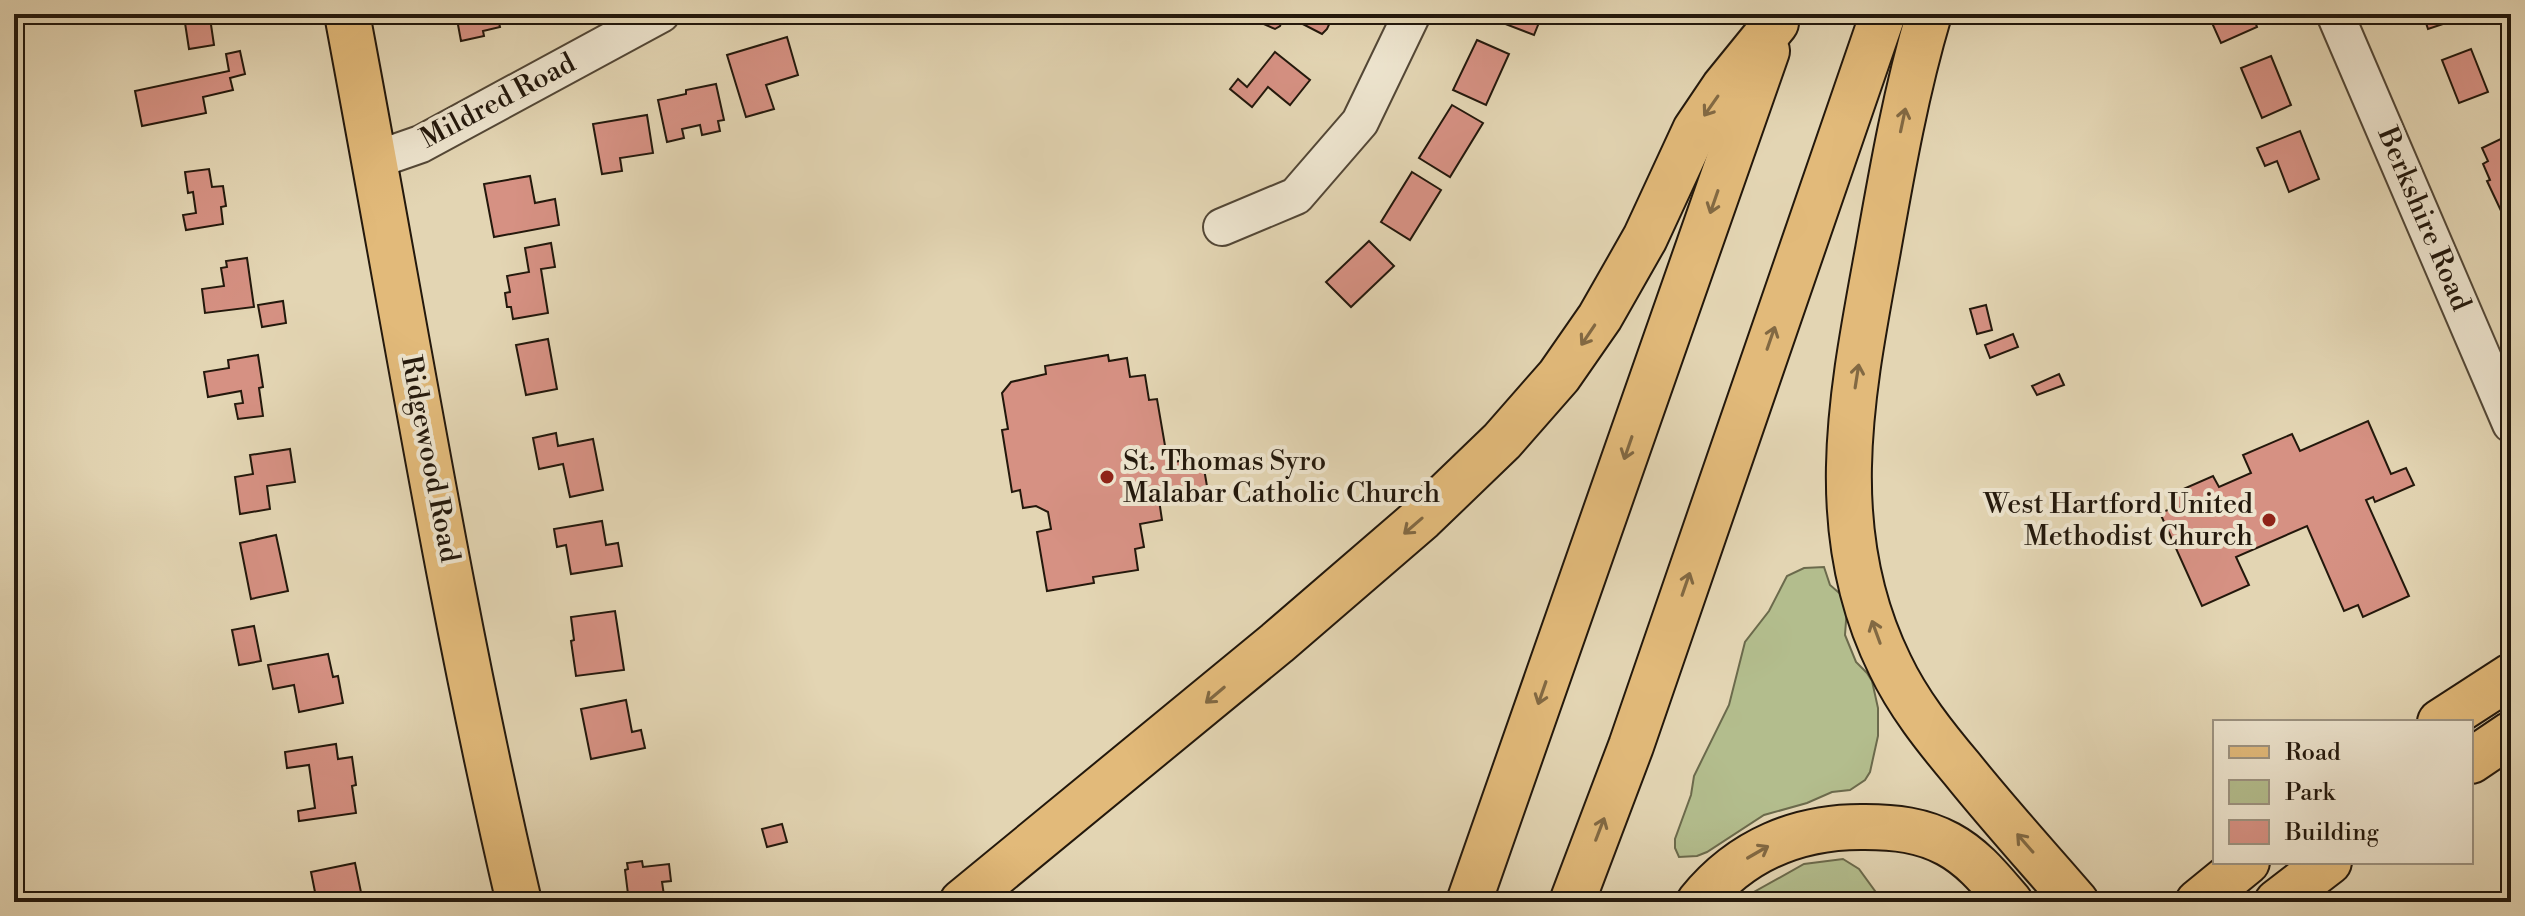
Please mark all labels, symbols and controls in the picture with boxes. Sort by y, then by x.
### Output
street label: Mildred Road [414,45,582,157]
one-way arrow [1702,94,1719,116]
one-way arrow [1896,108,1911,133]
street label: Berkshire Road [2369,121,2478,316]
one-way arrow [1705,190,1720,215]
one-way arrow [1580,323,1596,345]
one-way arrow [1765,326,1779,351]
street label: Ridgewood Road [393,353,467,565]
one-way arrow [1850,364,1865,389]
one-way arrow [1620,435,1635,460]
place label: St. Thomas Syro Malabar Catholic Church [1123,444,1440,511]
marker: St. Thomas Syro Malabar Catholic Church [1098,468,1116,486]
place label: West Hartford United Methodist Church [1983,487,2253,554]
marker: West Hartford United Methodist Church [2260,511,2278,529]
one-way arrow [1403,517,1424,535]
one-way arrow [1680,572,1695,597]
one-way arrow [1868,620,1882,645]
one-way arrow [1534,681,1549,706]
one-way arrow [1205,686,1226,703]
legend [2213,720,2473,864]
text: Road [2285,738,2341,768]
text: Park [2285,778,2336,808]
one-way arrow [1594,817,1608,842]
text: Building [2284,818,2379,848]
one-way arrow [2016,833,2034,854]
one-way arrow [1746,844,1769,860]

